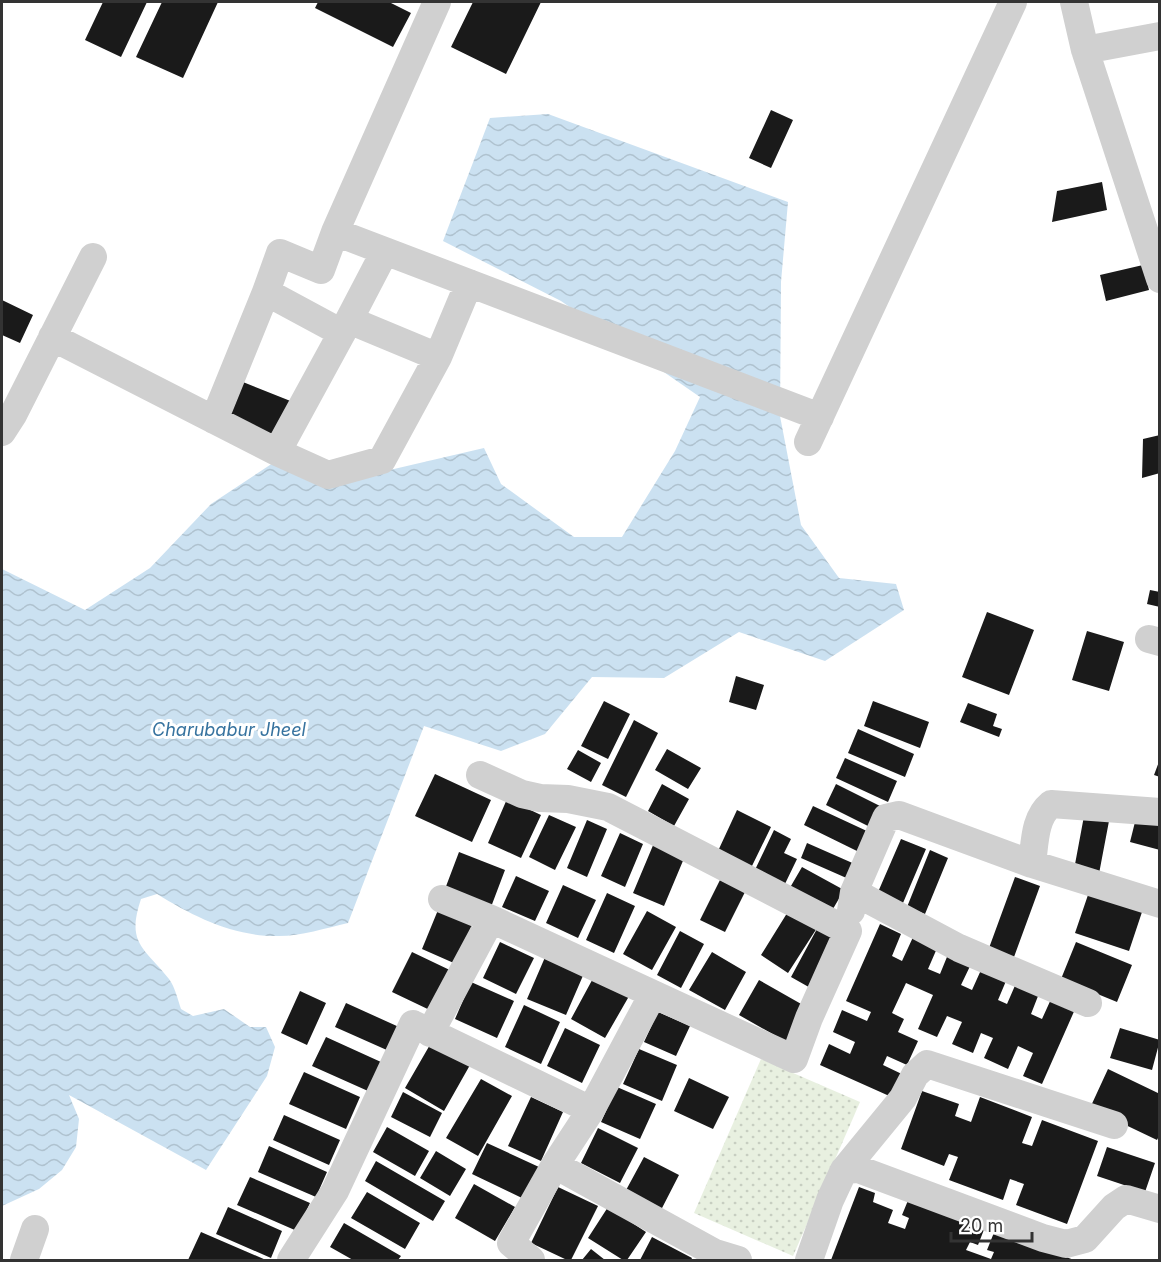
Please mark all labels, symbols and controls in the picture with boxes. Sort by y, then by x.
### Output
water label: Charubabur Jheel [152,719,307,740]
scale bar [951,1205,1032,1243]
text: 20 m [960,1215,1003,1236]

